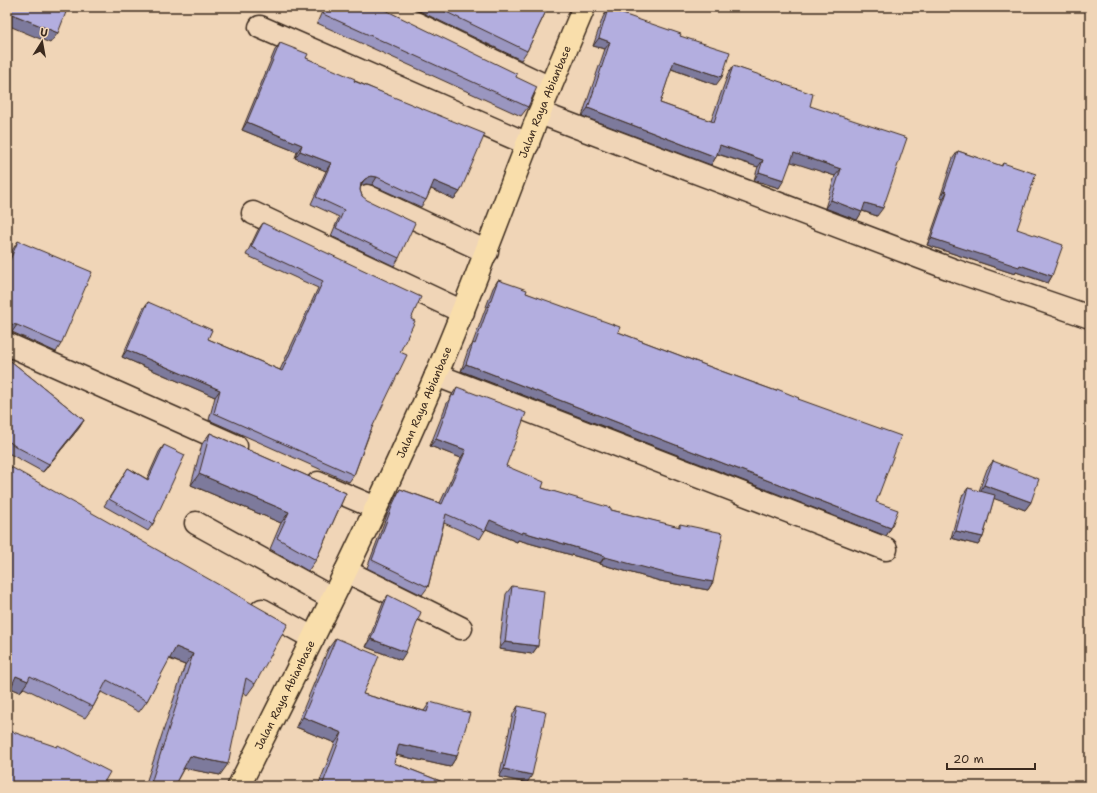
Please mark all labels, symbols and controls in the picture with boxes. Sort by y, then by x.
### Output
north arrow [22,22,62,62]
text: U [39,25,49,41]
street label: Jalan Raya Abianbase [516,43,575,160]
street label: Jalan Raya Abianbase [393,344,455,461]
street label: Jalan Raya Abianbase [251,638,319,752]
scale bar [947,745,1035,771]
text: 20 m [953,751,984,767]

